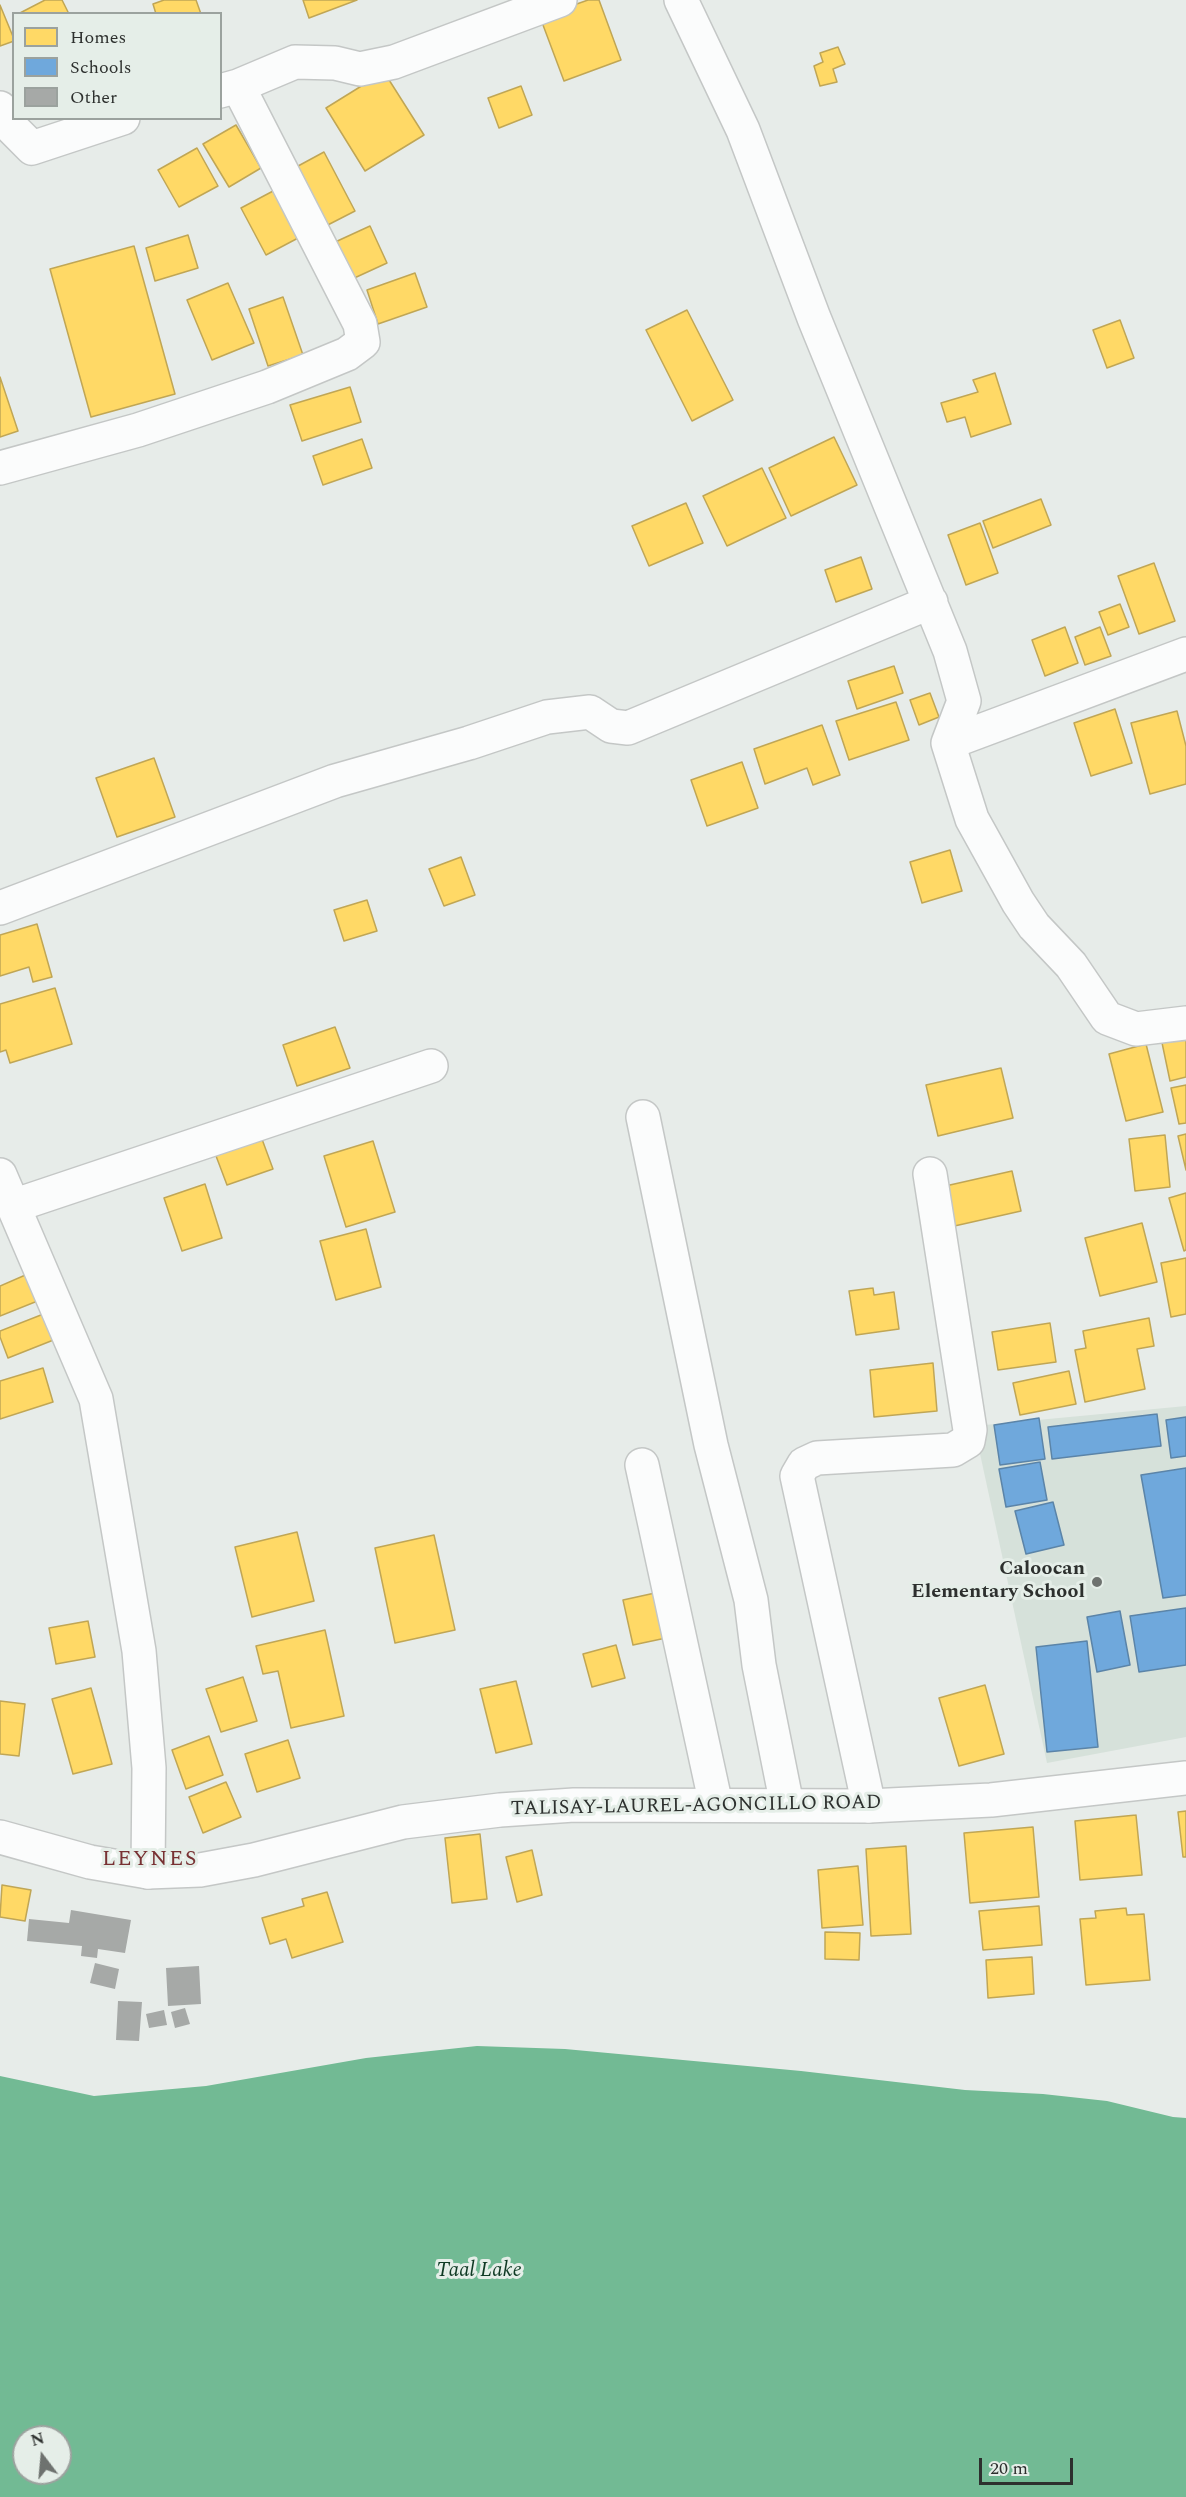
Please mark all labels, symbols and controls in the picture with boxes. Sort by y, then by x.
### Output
legend [12,12,222,120]
text: Homes [70,24,126,51]
text: Schools [70,54,132,81]
text: Other [70,84,117,111]
place label: Caloocan Elementary School [911,1558,1085,1605]
marker: Caloocan Elementary School [1090,1575,1104,1589]
street label: TALISAY-LAUREL-AGONCILLO ROAD [510,1792,882,1822]
district label: LEYNES [102,1848,198,1874]
water label: Taal Lake [436,2259,522,2285]
north arrow [12,2425,72,2485]
text: N [28,2426,47,2453]
scale bar [982,2446,1076,2484]
text: 20 m [990,2455,1028,2482]

